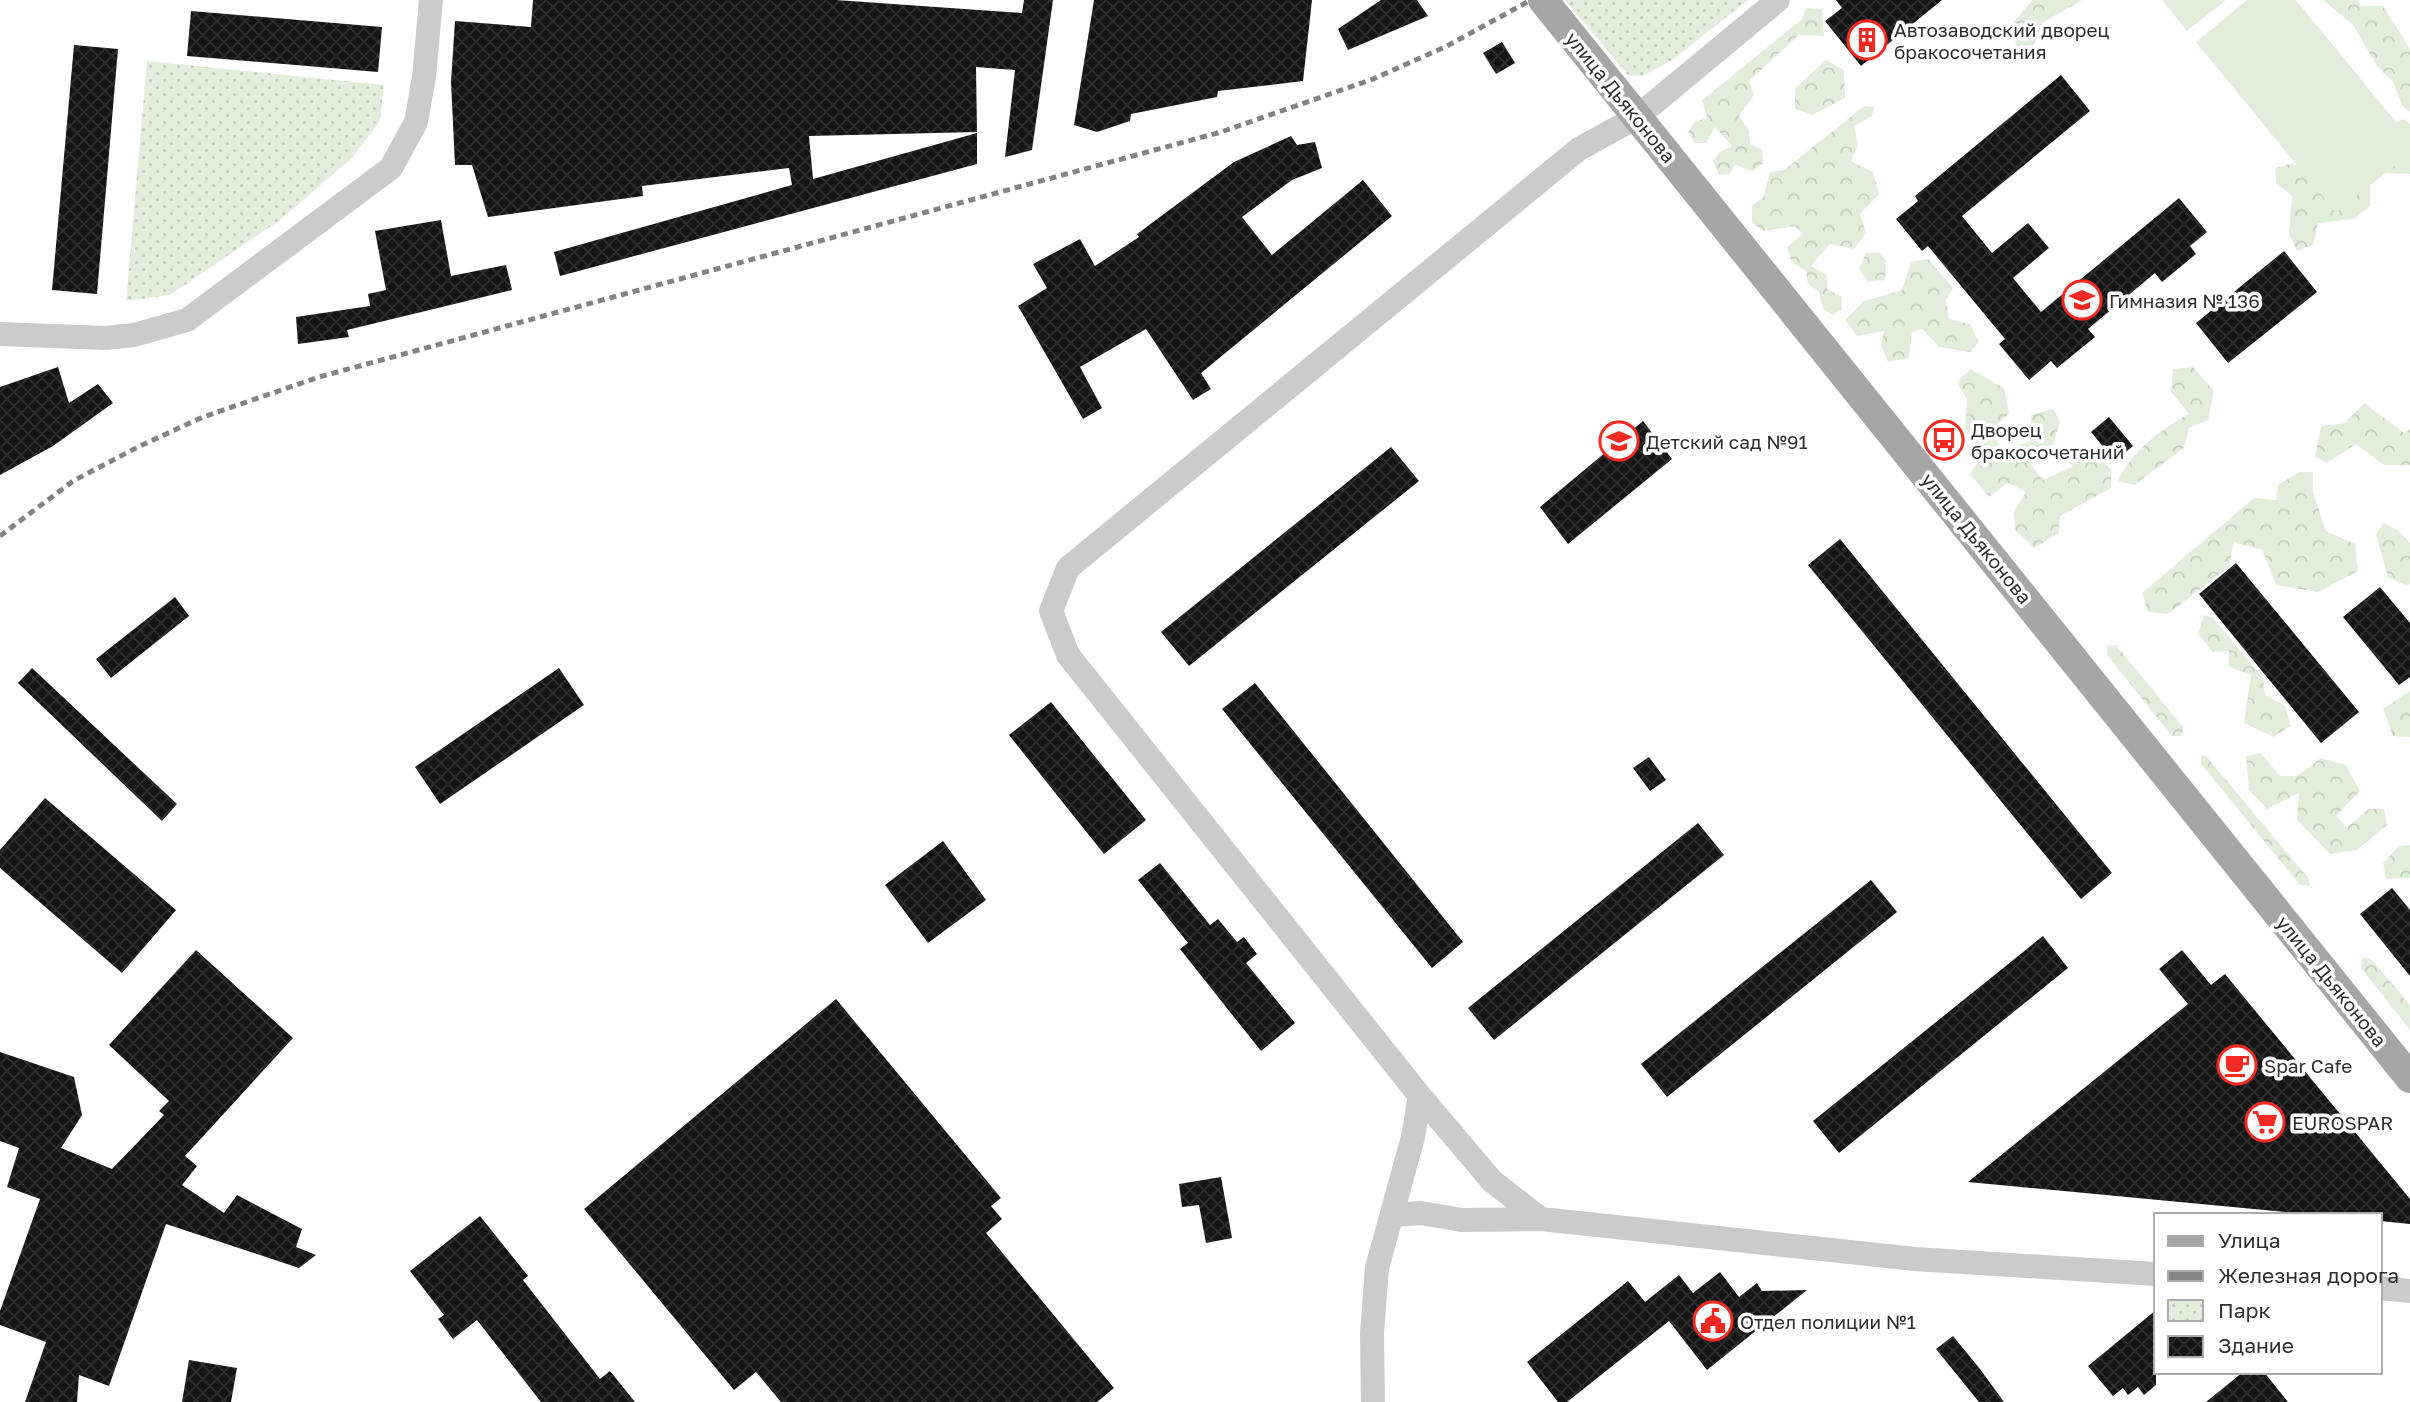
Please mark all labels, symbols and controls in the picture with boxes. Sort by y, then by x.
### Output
place label: Автозаводский дворец бракосочетания [1894,18,2109,63]
building icon: Автозаводский дворец бракосочетания [1846,19,1888,61]
street label: улица Дьяконова [1561,27,1681,167]
school or university icon: Гимназия № 136 [2061,279,2103,321]
place label: Гимназия № 136 [2109,289,2260,312]
place label: Дворец бракосочетаний [1971,418,2124,463]
bus stop icon: Дворец бракосочетаний [1923,419,1965,461]
school or university icon: Детский сад №91 [1598,420,1640,462]
place label: Детский сад №91 [1646,430,1808,453]
street label: улица Дьяконова [1917,468,2037,608]
street label: улица Дьяконова [2272,911,2392,1051]
cafe icon: Spar Cafe [2216,1044,2258,1086]
place label: Spar Cafe [2264,1054,2352,1077]
supermarket icon: EUROSPAR [2244,1101,2286,1143]
place label: EUROSPAR [2292,1111,2393,1134]
legend [2154,1213,2382,1374]
text: Улица [2218,1227,2281,1253]
text: Железная дорога [2218,1262,2399,1288]
text: Парк [2218,1297,2271,1323]
public building icon: Отдел полиции №1 [1692,1300,1734,1342]
place label: Отдел полиции №1 [1740,1310,1916,1333]
text: Здание [2218,1332,2294,1358]

